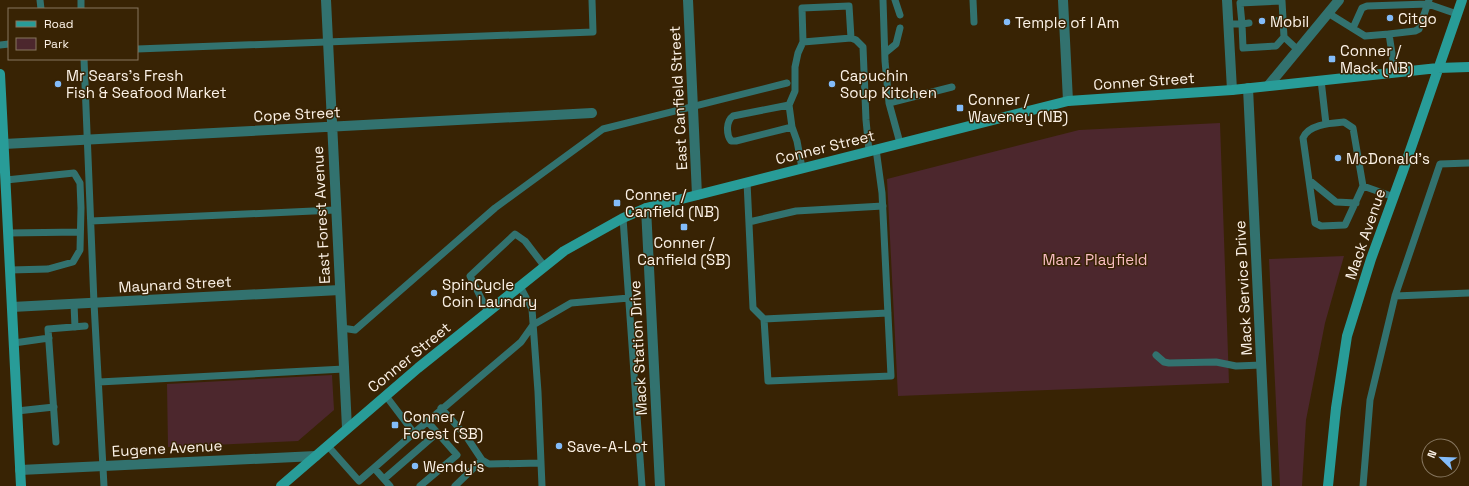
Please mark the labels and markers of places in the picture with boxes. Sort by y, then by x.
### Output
place label: Citgo [1398,9,1437,28]
place label: Mobil [1270,12,1309,31]
place label: Temple of I Am [1015,13,1119,32]
marker: Citgo [1385,13,1395,23]
marker: Mobil [1257,16,1267,26]
marker: Temple of I Am [1002,17,1012,27]
place label: Conner / Mack (NB) [1340,41,1413,78]
marker: Conner / Mack (NB) [1327,54,1337,64]
place label: Mr Sears's Fresh Fish & Seafood Market [66,66,227,102]
place label: Capuchin Soup Kitchen [840,66,937,102]
marker: Mr Sears's Fresh Fish & Seafood Market [53,79,63,89]
marker: Capuchin Soup Kitchen [827,79,837,89]
place label: Conner / Waveney (NB) [968,90,1068,127]
marker: Conner / Waveney (NB) [955,103,965,113]
place label: McDonald's [1346,149,1430,168]
marker: McDonald's [1333,153,1343,163]
place label: Conner / Canfield (NB) [625,185,719,222]
marker: Conner / Canfield (NB) [612,198,622,208]
marker: Conner / Canfield (SB) [679,222,689,232]
place label: Conner / Canfield (SB) [637,233,731,270]
place label: SpinCycle Coin Laundry [442,275,537,311]
marker: SpinCycle Coin Laundry [429,288,439,298]
place label: Conner / Forest (SB) [403,407,483,444]
marker: Conner / Forest (SB) [390,420,400,430]
place label: Save-A-Lot [567,437,648,456]
marker: Save-A-Lot [554,441,564,451]
place label: Wendy's [423,457,485,476]
marker: Wendy's [410,461,420,471]

